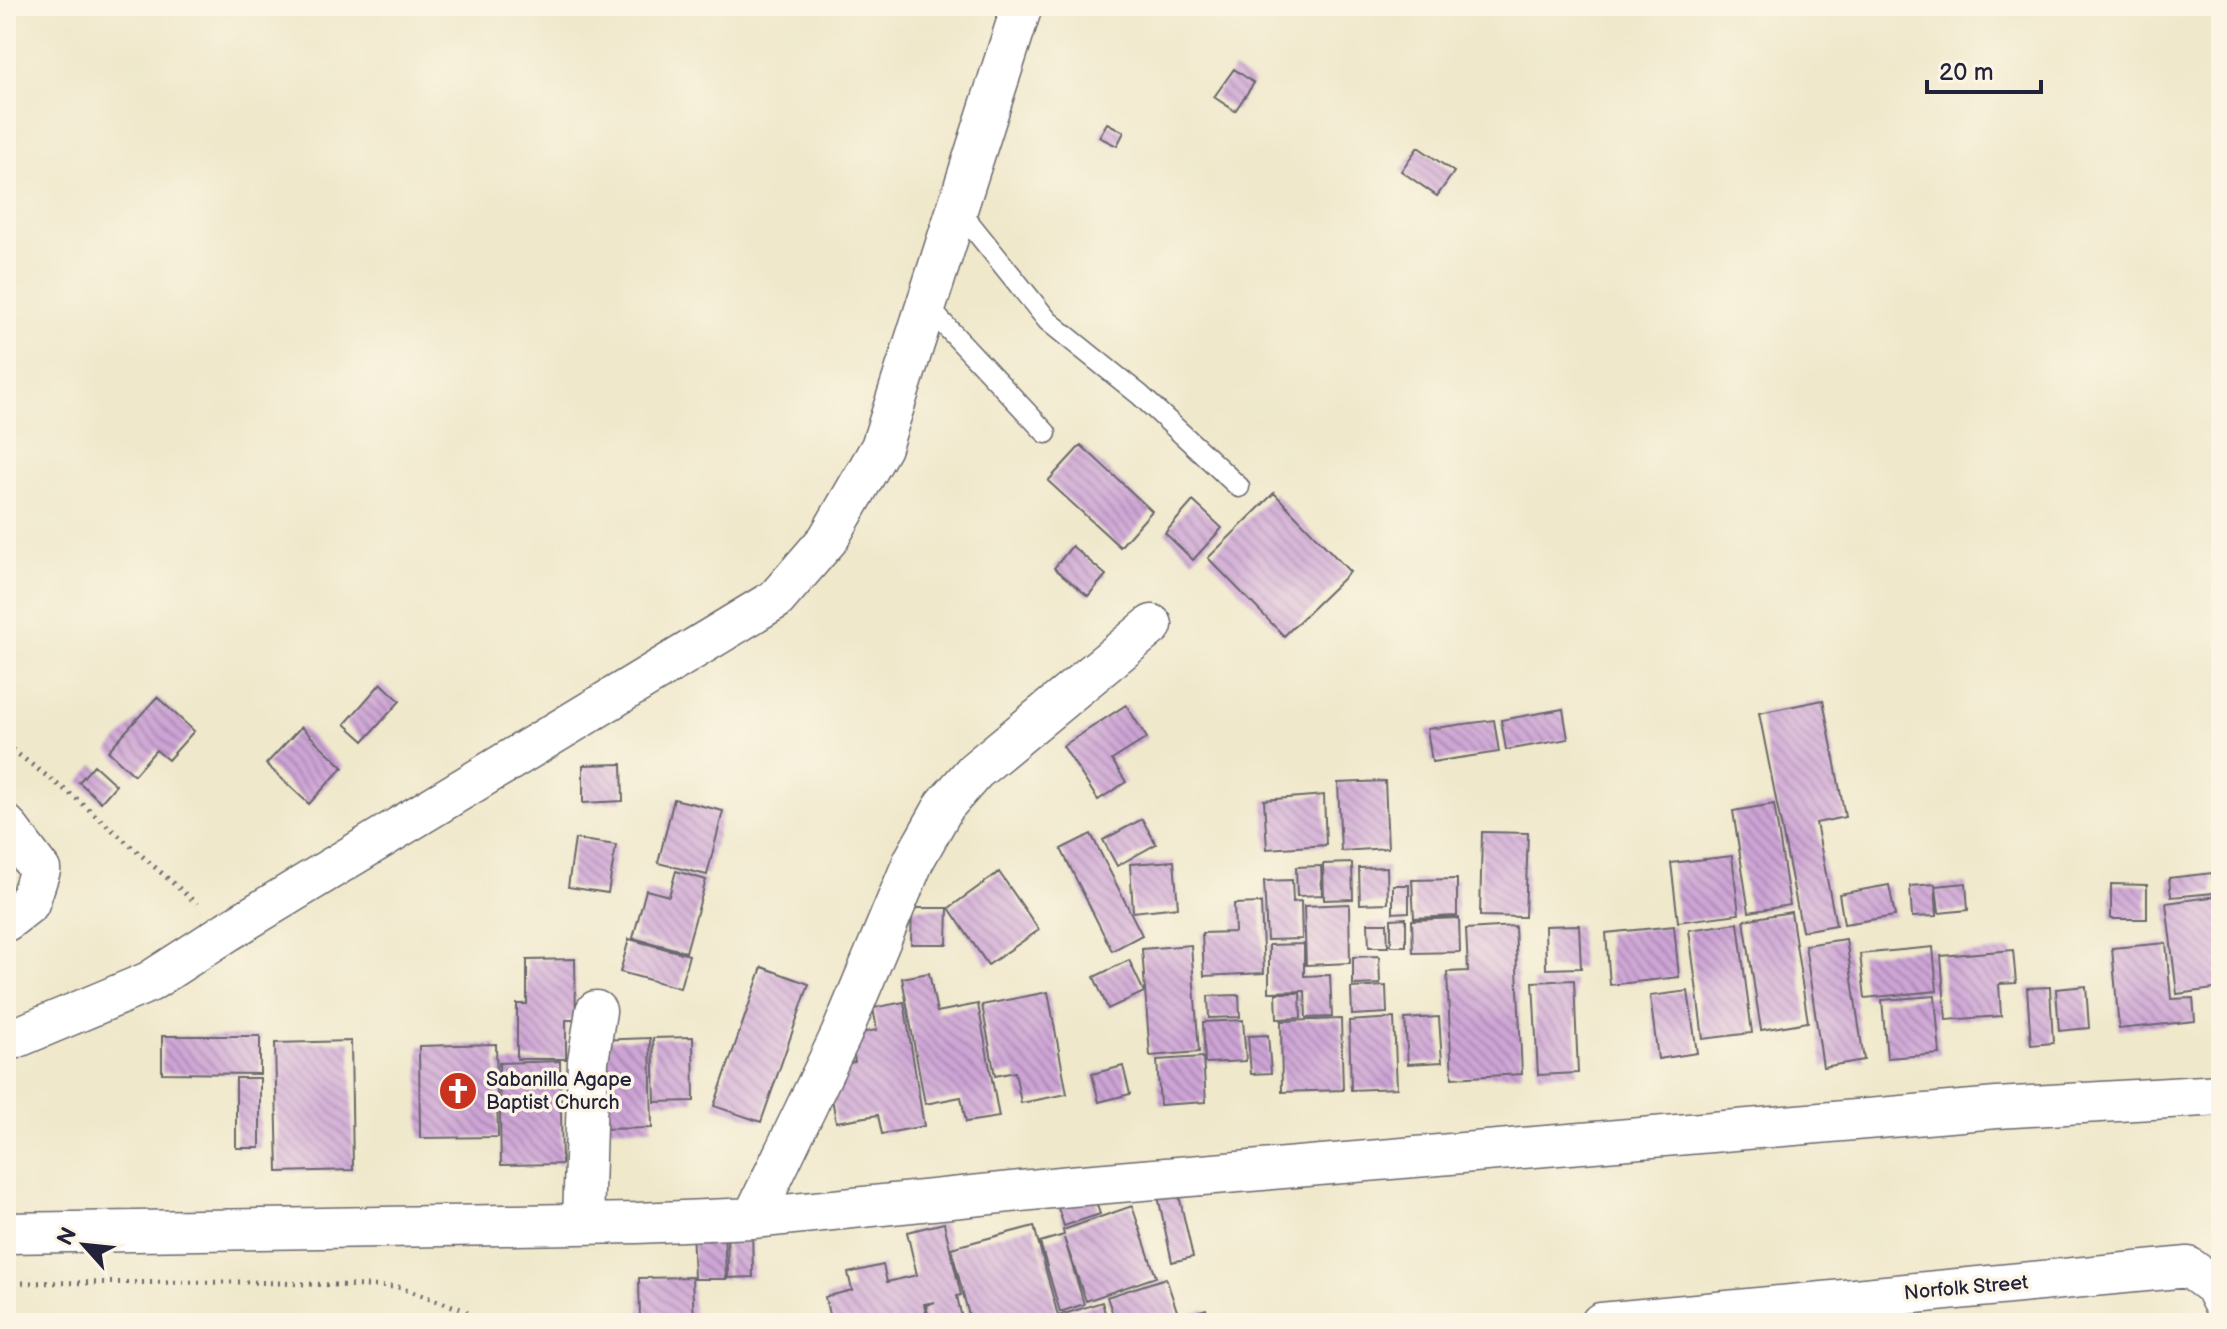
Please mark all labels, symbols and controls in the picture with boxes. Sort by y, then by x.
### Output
scale bar [1927,44,2041,94]
text: 20 m [1939,58,1994,87]
place label: Sabanilla Agape Baptist Church [486,1068,632,1115]
church icon: Sabanilla Agape Baptist Church [437,1070,479,1112]
north arrow [44,1205,124,1285]
text: N [52,1223,83,1250]
street label: Norfolk Street [1903,1271,2029,1305]

